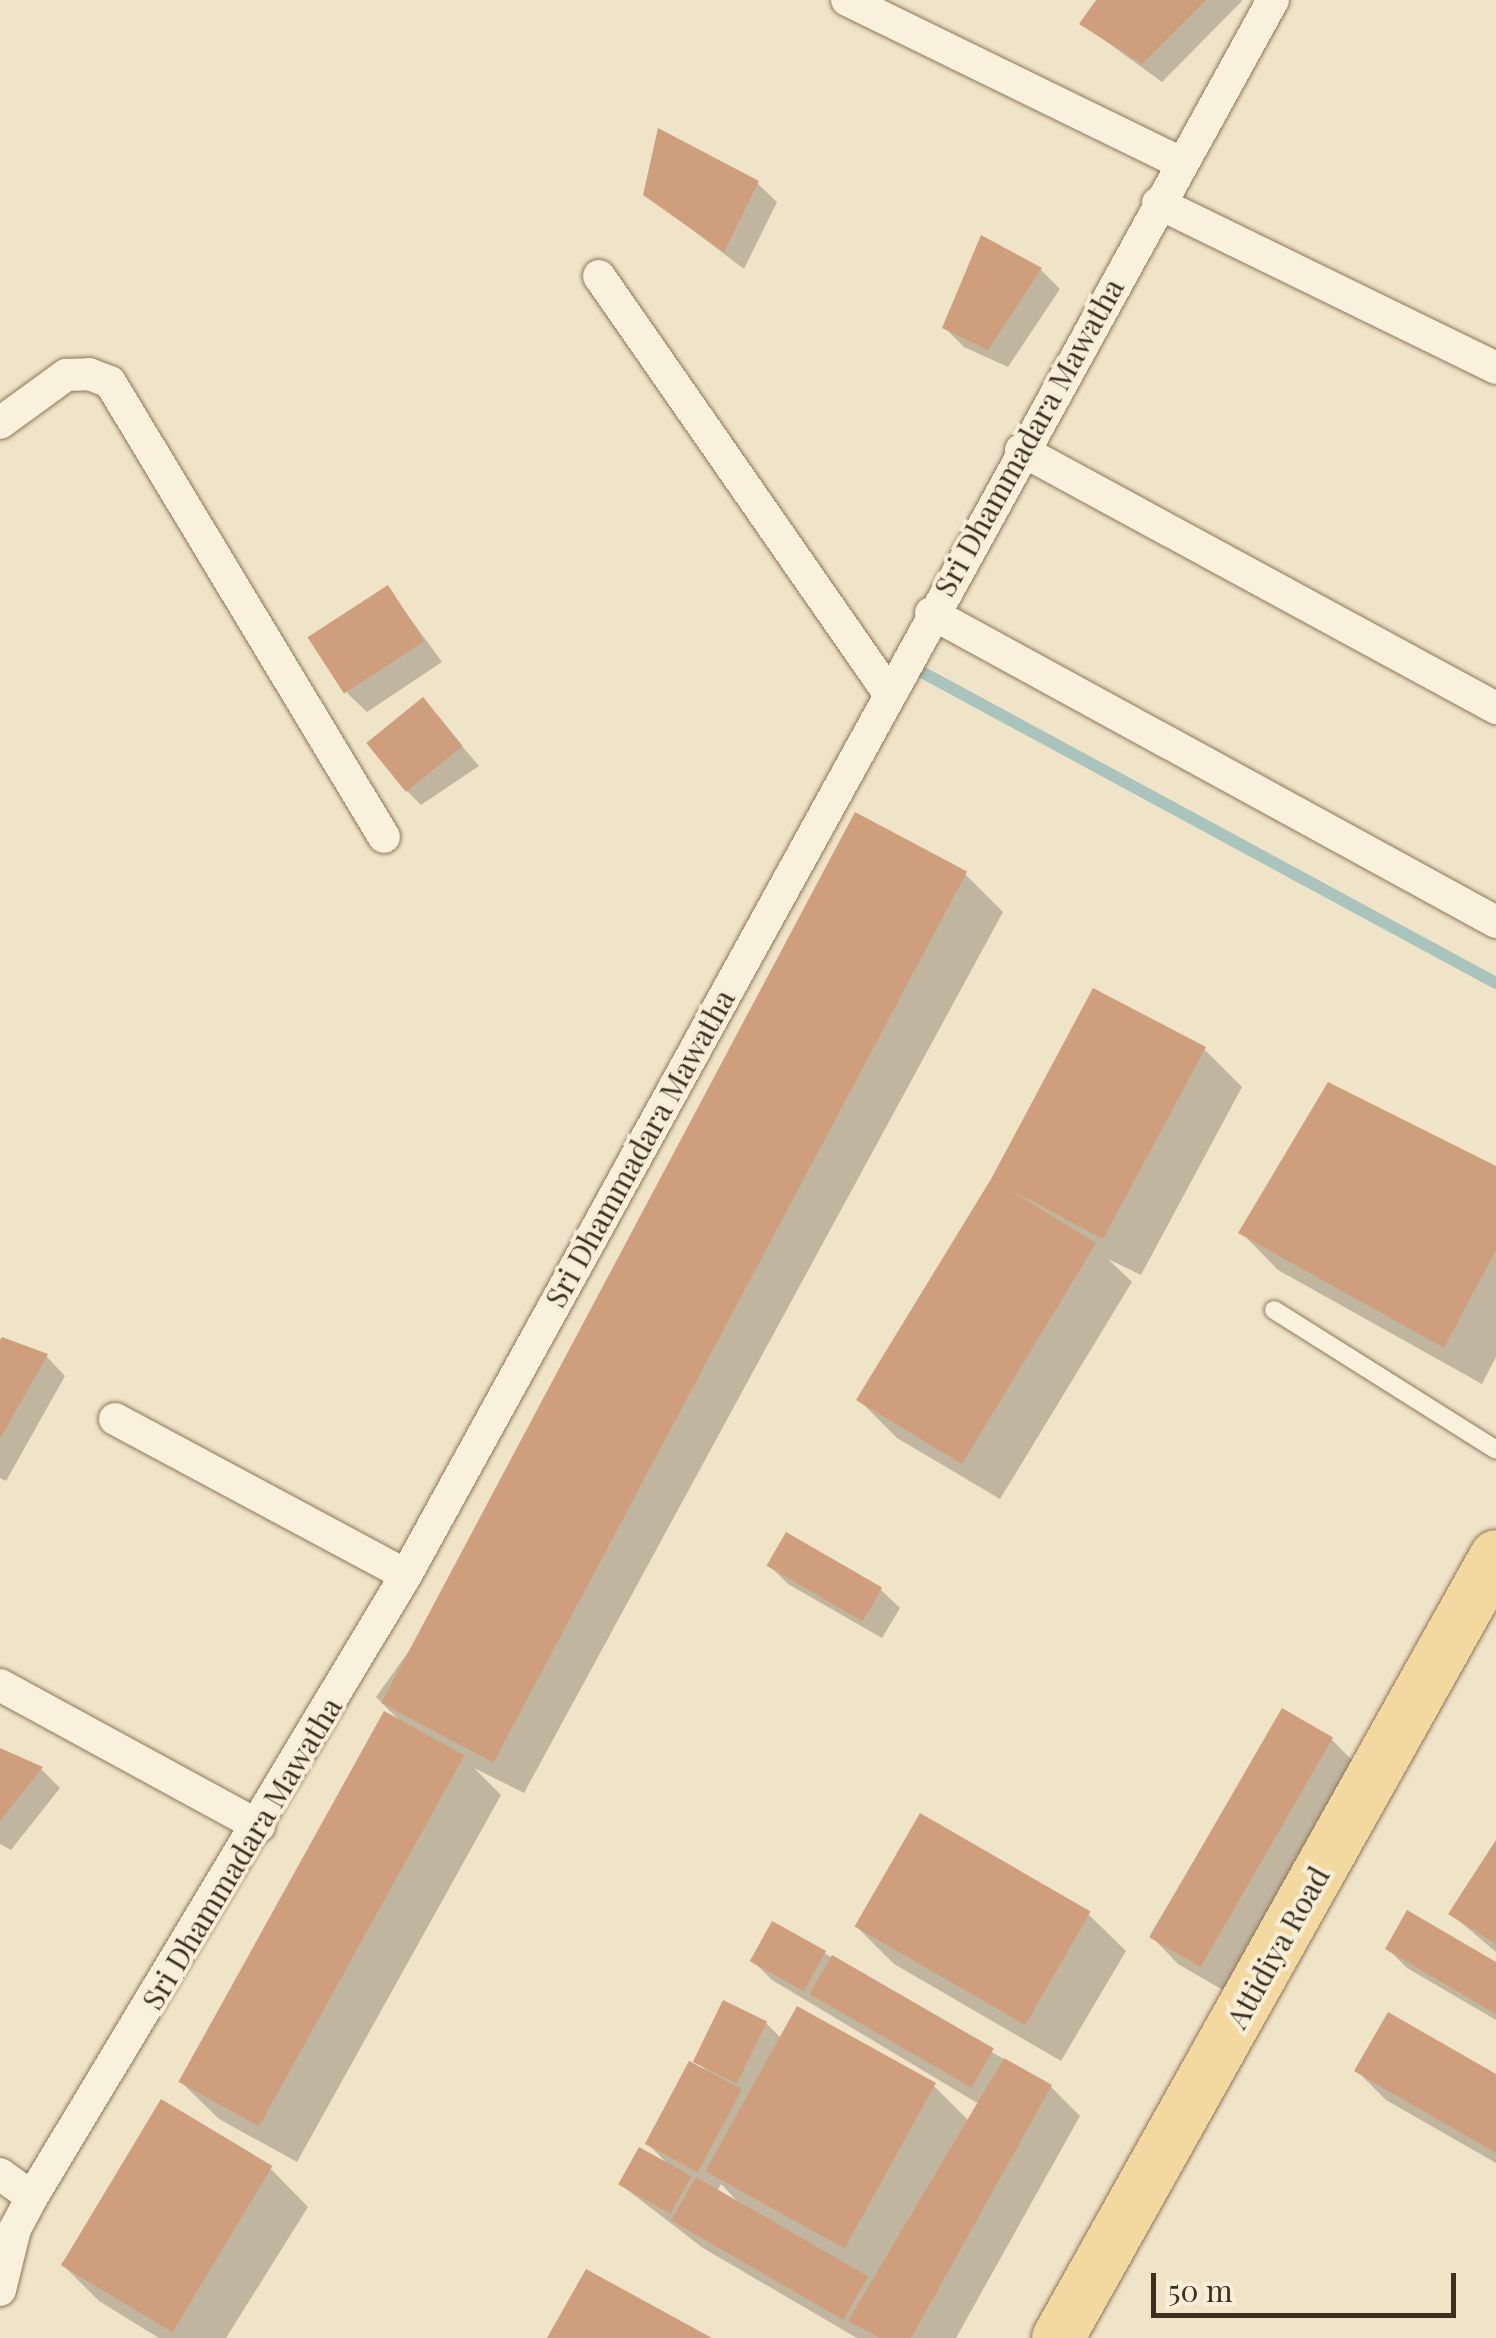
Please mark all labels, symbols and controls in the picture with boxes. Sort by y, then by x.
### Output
street label: Sri Dhammadara Mawatha [926,272,1130,602]
street label: Sri Dhammadara Mawatha [537,983,741,1313]
street label: Sri Dhammadara Mawatha [133,1690,349,2016]
street label: Attidiya Road [1218,1860,1336,2034]
scale bar [1156,2253,1461,2315]
text: 50 m [1168,2270,1233,2310]

